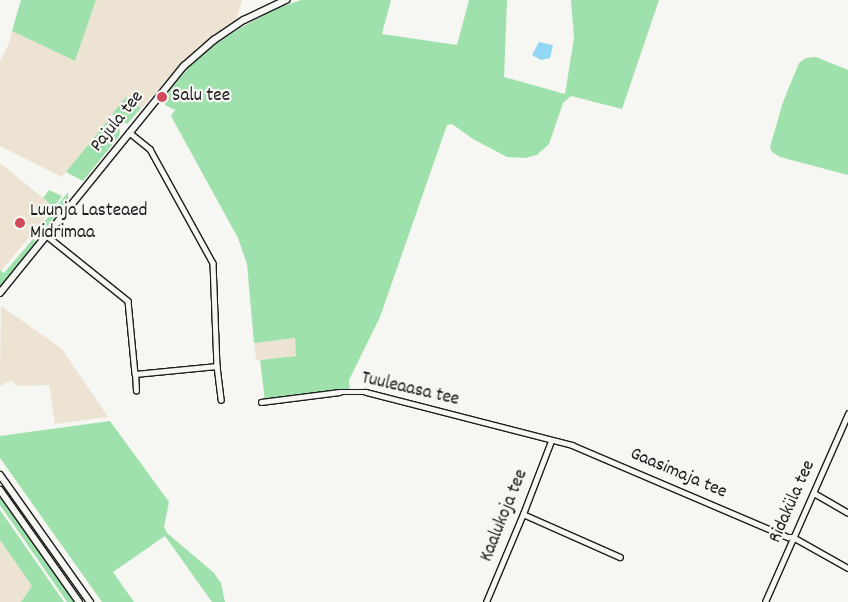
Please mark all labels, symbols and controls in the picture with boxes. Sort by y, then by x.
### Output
place label: Salu tee [172,86,230,108]
street label: Pajula tee [86,87,150,157]
marker: Salu tee [156,91,168,103]
place label: Luunja Lasteaed Midrimaa [30,201,147,245]
marker: Luunja Lasteaed Midrimaa [14,217,26,229]
street label: Tuuleaasa tee [359,368,461,412]
street label: Gaasimaja tee [626,443,730,505]
street label: Ridaküla tee [765,457,821,547]
street label: Kaalukoja tee [476,467,534,565]

